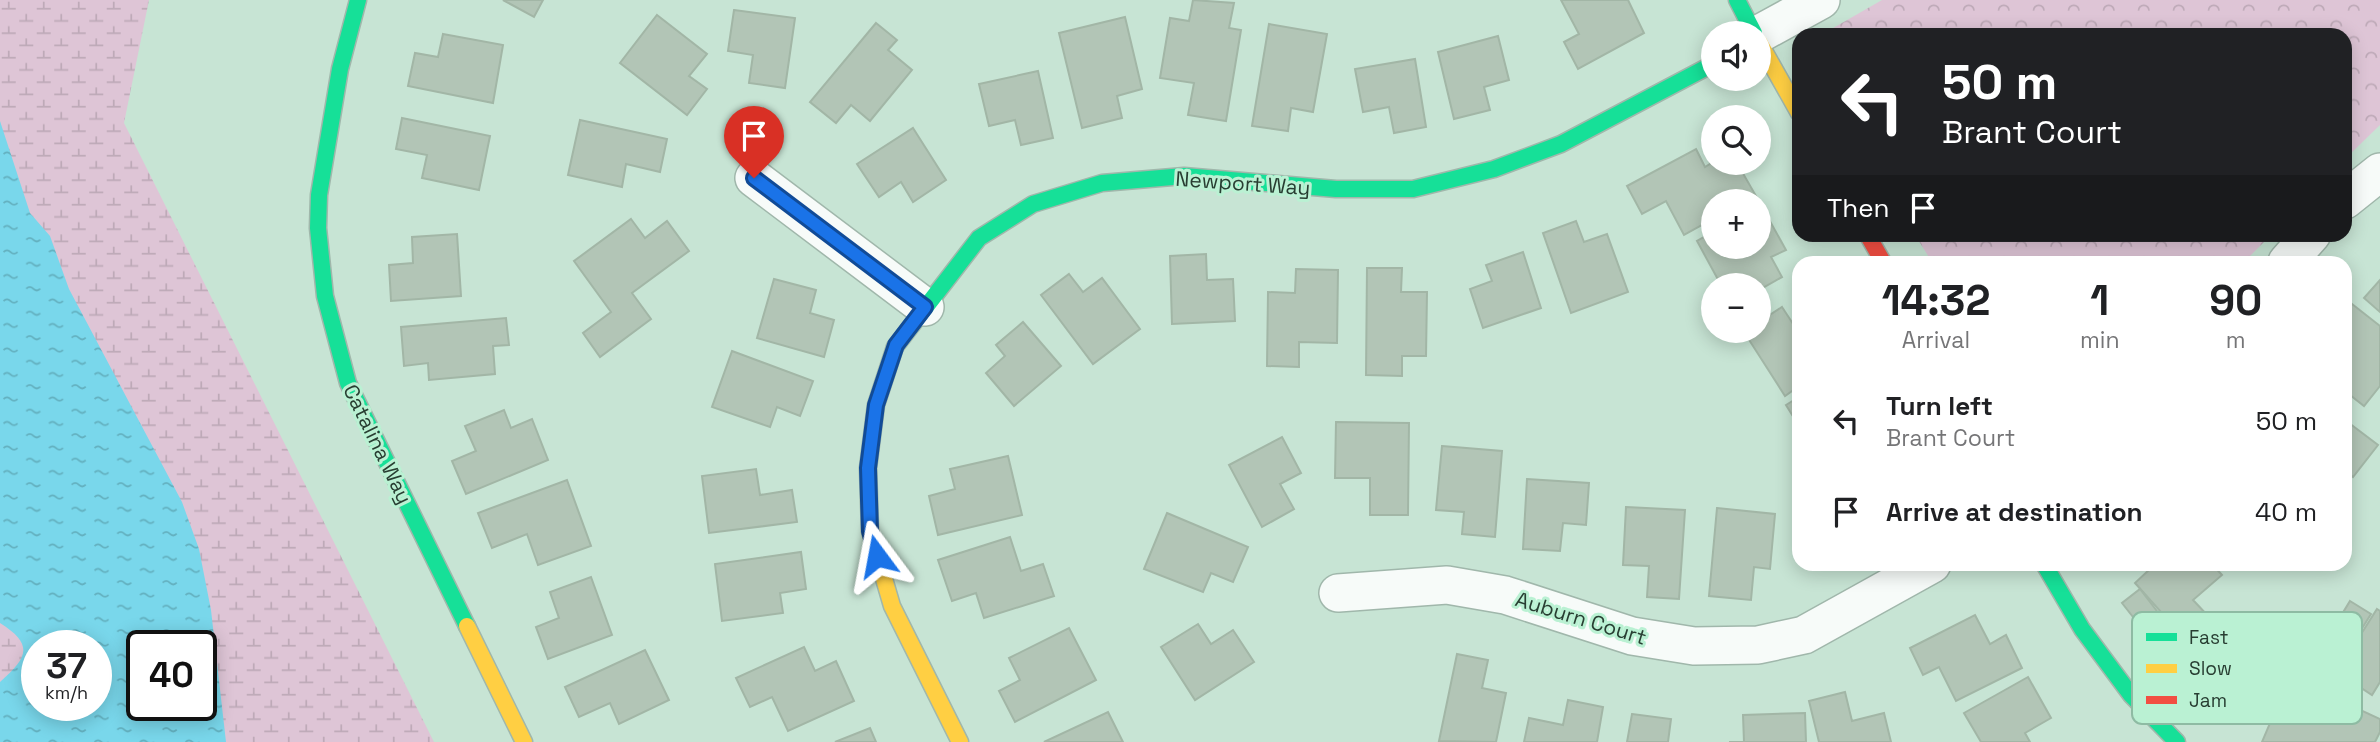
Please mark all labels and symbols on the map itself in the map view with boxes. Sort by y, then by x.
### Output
pin [724,106,784,178]
street label: Newport Way [1175,165,1311,201]
street label: Catalina Way [337,380,419,508]
position arrow [840,519,914,593]
street label: Auburn Court [1512,585,1650,651]
legend [2132,612,2362,724]
text: Fast [2189,625,2229,650]
speed limit sign: 40 [126,630,217,721]
text: Slow [2189,656,2232,681]
text: Jam [2189,688,2227,713]

